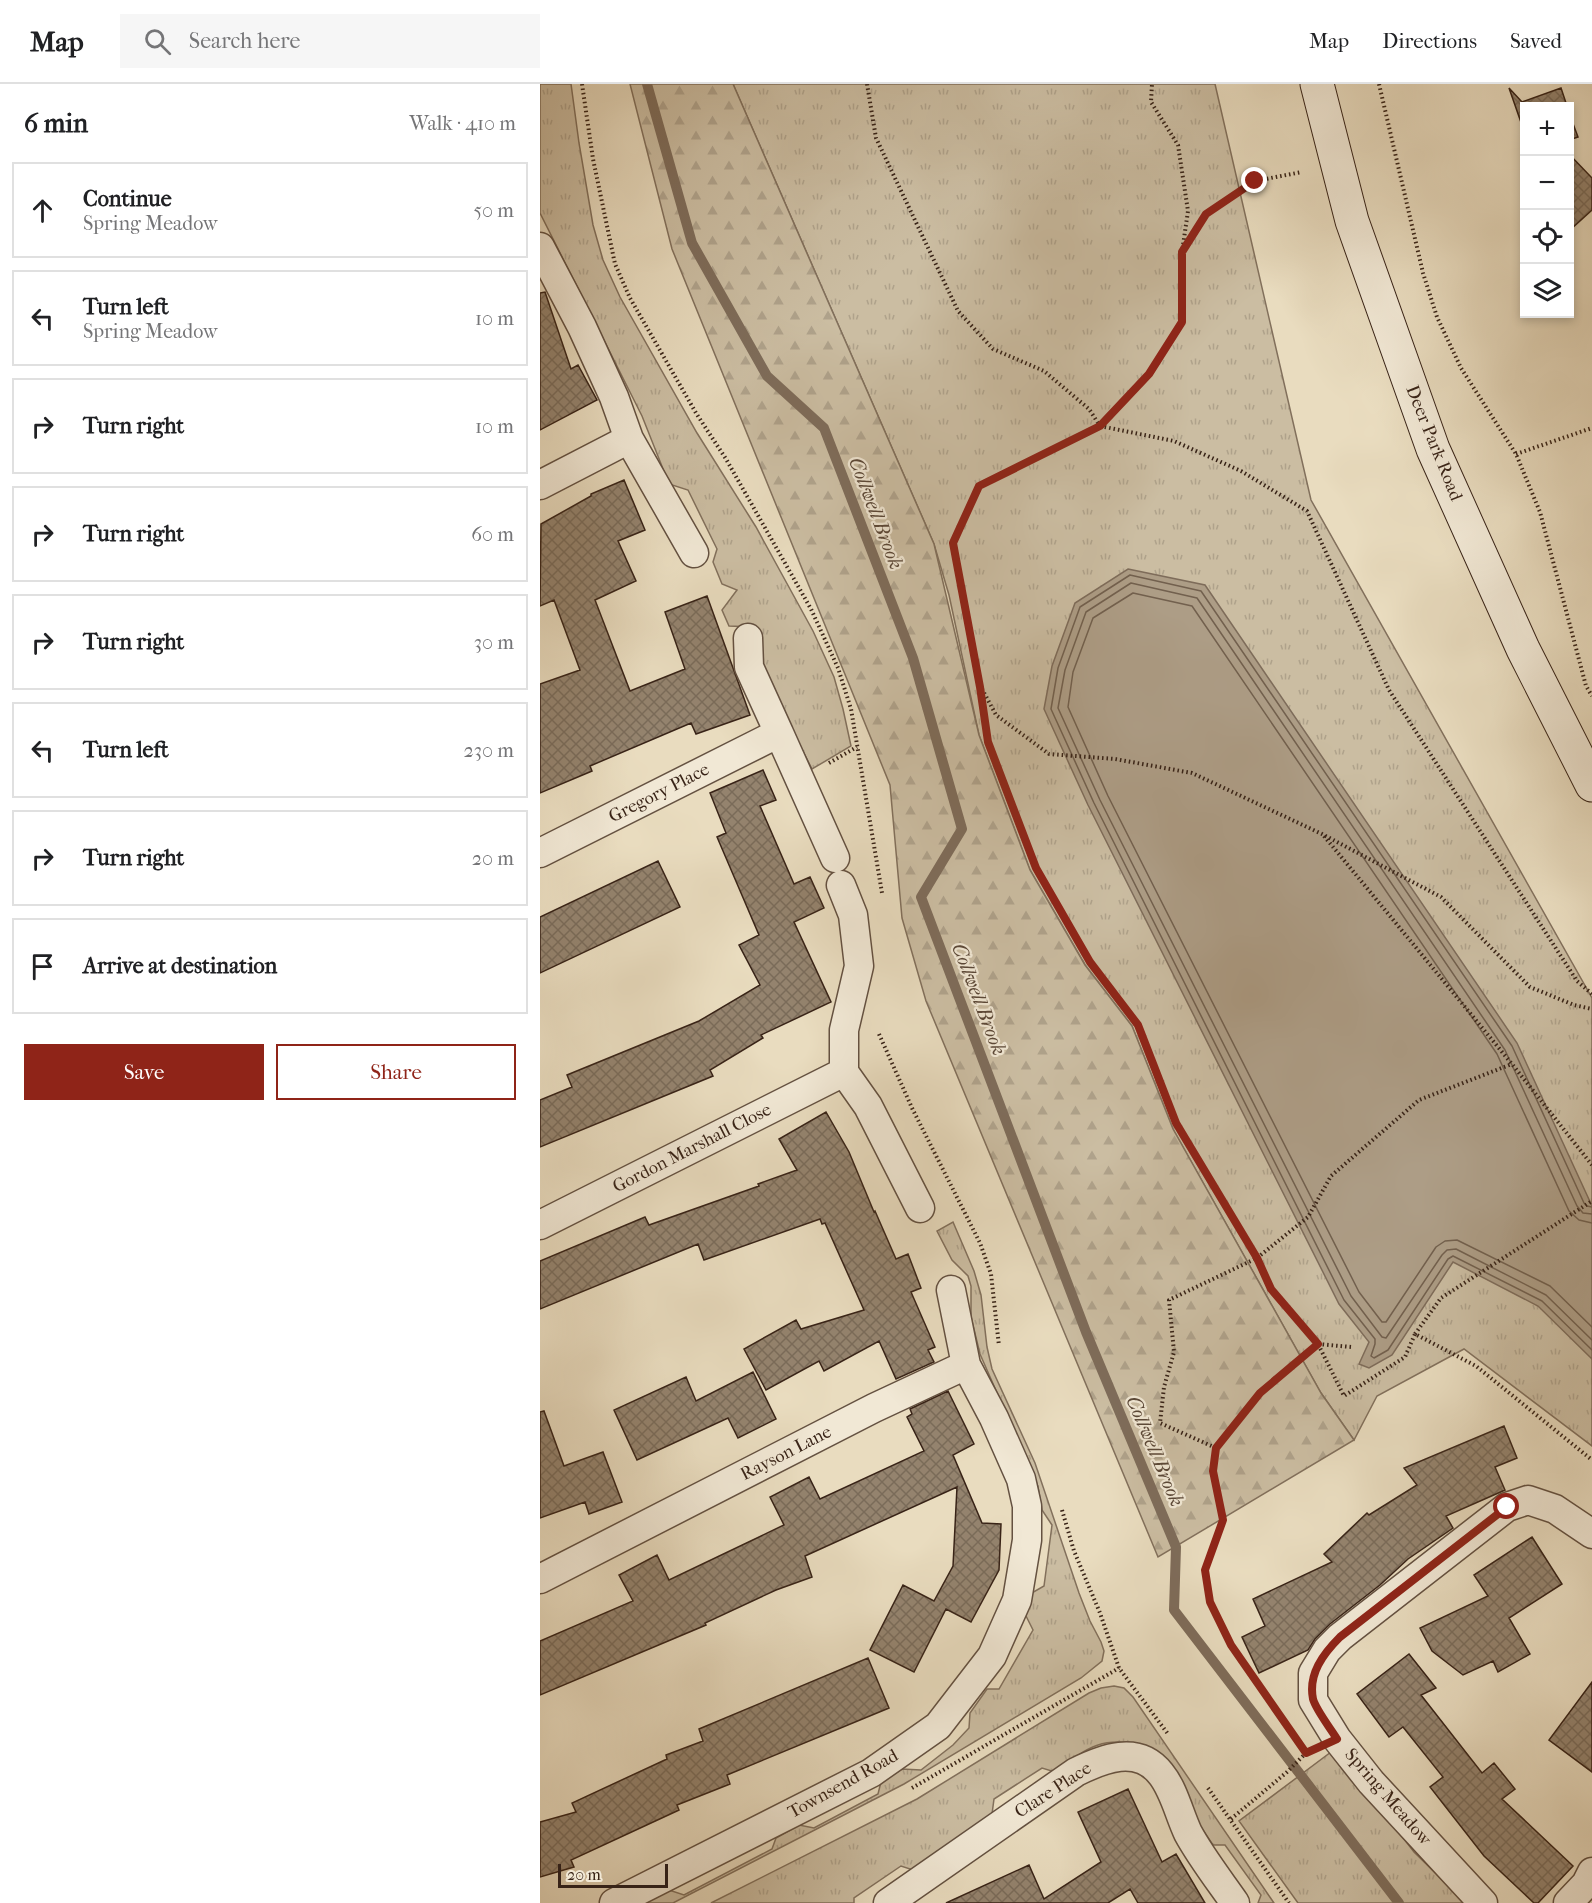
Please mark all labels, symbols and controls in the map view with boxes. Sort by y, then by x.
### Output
search box [120,14,540,68]
text: Map [30,25,84,58]
icon: search [141,25,174,58]
text: Search here [189,28,300,54]
text: Map [1309,29,1349,53]
text: Directions [1382,29,1477,53]
text: Saved [1510,29,1562,53]
map controls [1520,102,1574,318]
button: + [1520,102,1574,156]
text: 6 min [24,108,88,139]
text: Walk · 410 m [409,112,516,135]
button: − [1520,156,1574,210]
route end [1241,167,1267,193]
text: Continue [83,186,172,212]
icon: ahead [26,194,59,227]
text: 50 m [473,199,514,222]
button: locate [1520,210,1574,264]
text: Spring Meadow [83,212,218,235]
button: layers [1520,264,1574,318]
text: Turn left [83,294,169,320]
icon: left [26,302,59,335]
text: 10 m [475,307,514,330]
text: Spring Meadow [83,320,218,343]
street label: Deer Park Road [1401,382,1467,504]
icon: right [26,410,59,443]
text: Turn right [83,413,184,439]
text: 10 m [475,415,514,438]
water label: Collwell Brook [844,454,908,572]
icon: right [26,518,59,551]
text: Turn right [83,521,184,547]
text: 60 m [471,523,514,546]
icon: right [26,626,59,659]
text: Turn right [83,629,184,655]
text: 30 m [474,631,514,654]
icon: left [26,734,59,767]
text: Turn left [83,737,169,763]
text: 230 m [464,739,514,762]
street label: Gregory Place [605,759,713,827]
icon: right [26,842,59,875]
text: Turn right [83,845,184,871]
text: 20 m [472,847,514,870]
water label: Collwell Brook [947,940,1011,1058]
icon: arrive [26,950,59,983]
text: Arrive at destination [83,953,277,979]
button: Save [24,1044,264,1100]
button: Share [276,1044,516,1100]
street label: Gordon Marshall Close [609,1099,775,1197]
water label: Collwell Brook [1121,1392,1189,1510]
street label: Rayson Lane [737,1421,835,1485]
route start [1493,1493,1519,1519]
street label: Spring Meadow [1340,1744,1436,1850]
street label: Townsend Road [784,1745,902,1823]
street label: Clare Place [1011,1758,1095,1822]
scale bar [558,1861,668,1888]
text: 20 m [567,1865,601,1884]

